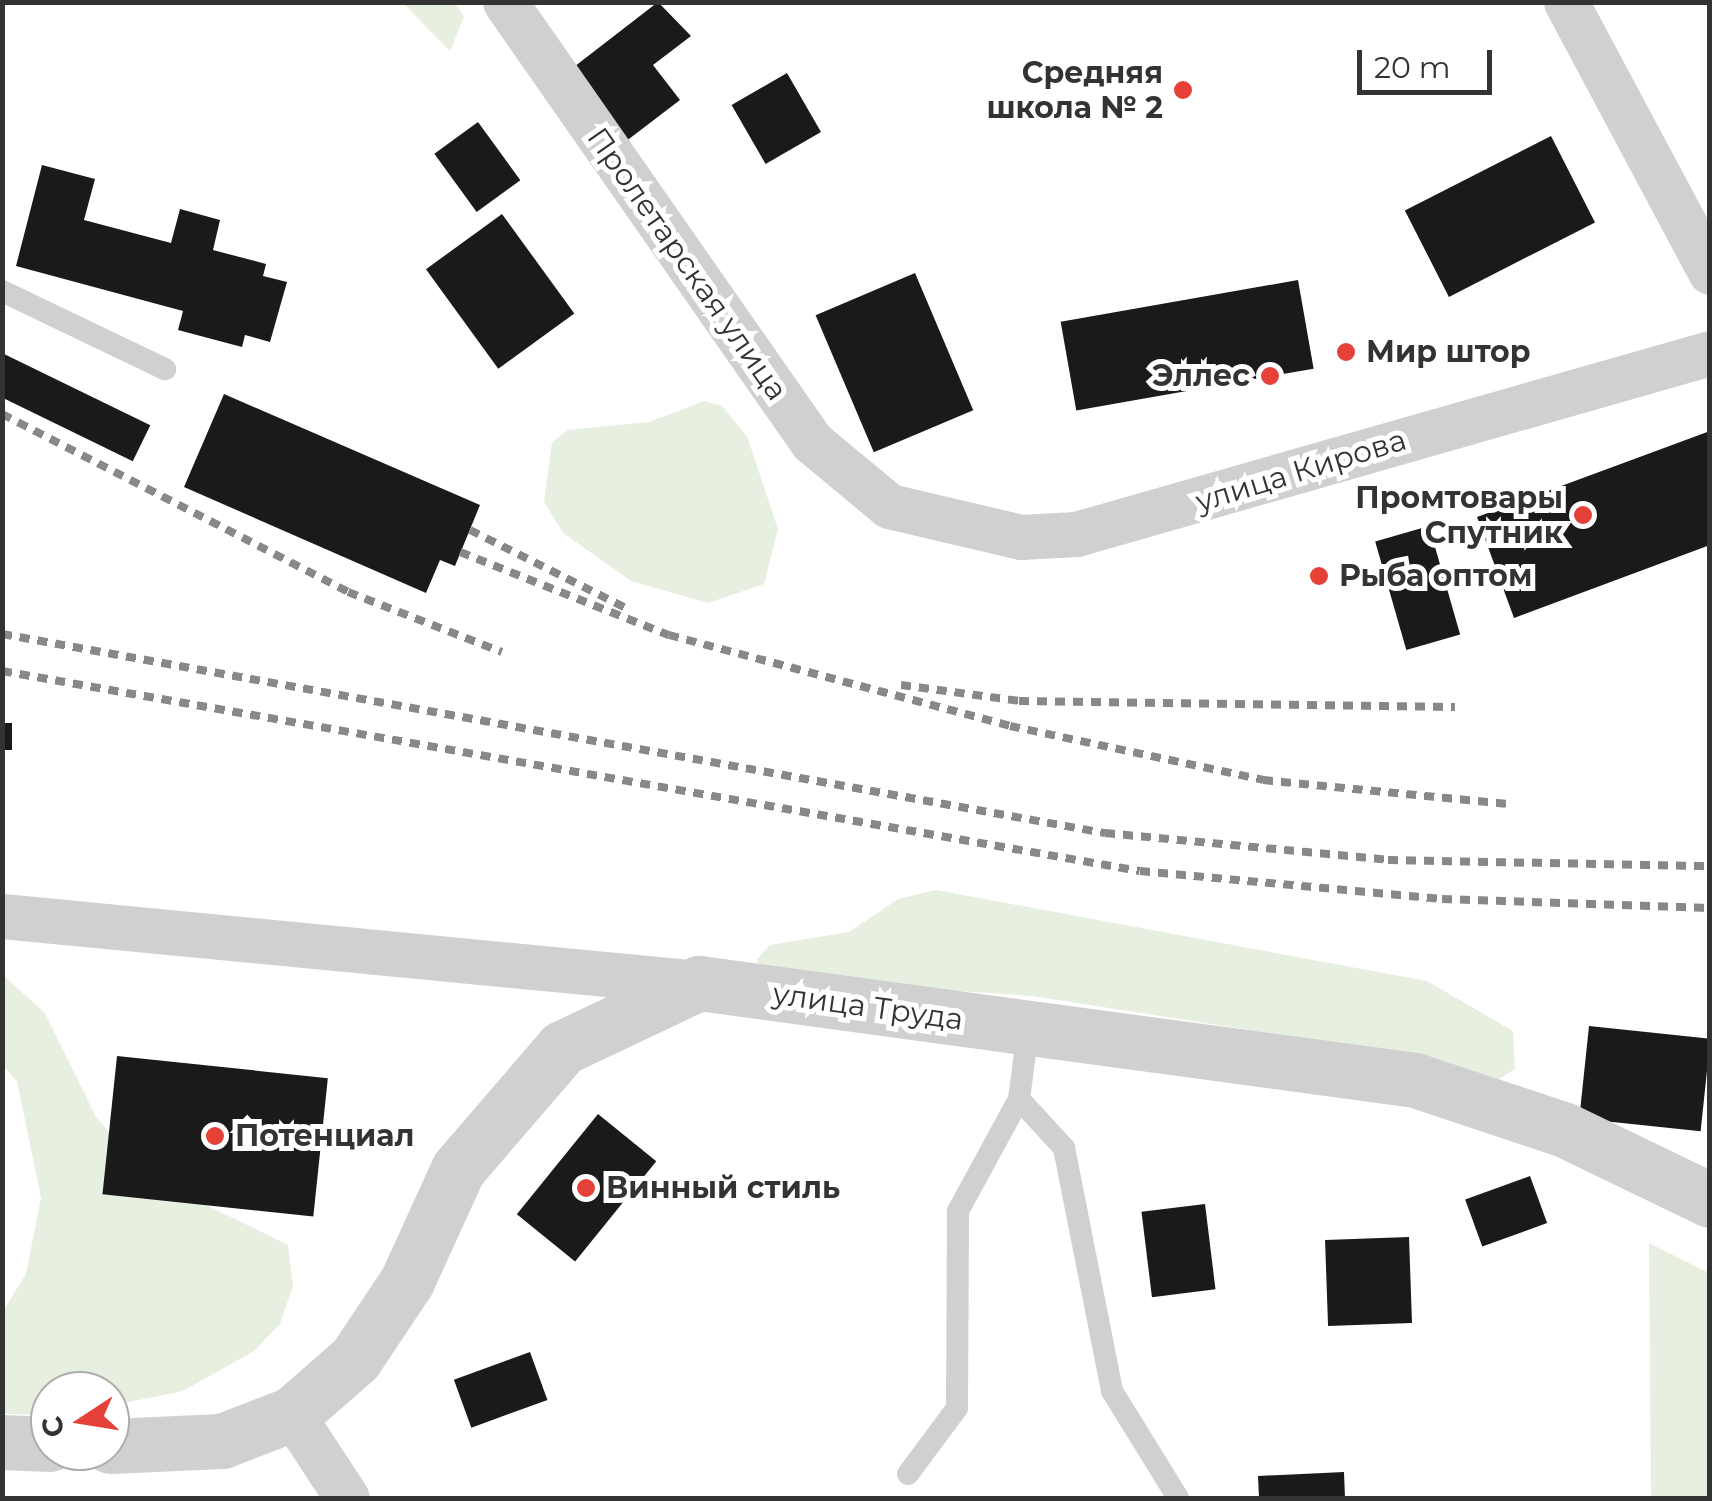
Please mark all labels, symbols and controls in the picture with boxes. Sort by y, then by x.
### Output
scale bar [1362,30,1497,92]
text: 20 m [1374,49,1451,86]
place label: Средняя школа № 2 [986,55,1163,126]
marker: Средняя школа № 2 [1172,79,1194,101]
street label: Пролетарская улица [579,121,795,407]
place label: Мир штор [1366,334,1530,370]
marker: Мир штор [1335,341,1357,363]
place label: Эллес [1152,358,1250,394]
marker: Эллес [1259,365,1281,387]
street label: улица Кирова [1191,422,1411,520]
place label: Промтовары Спутник [1355,480,1563,550]
marker: Промтовары Спутник [1572,504,1594,526]
place label: Рыба оптом [1339,558,1532,594]
marker: Рыба оптом [1308,565,1330,587]
street label: улица Труда [770,976,966,1038]
place label: Потенциал [235,1118,414,1154]
marker: Потенциал [204,1125,226,1147]
place label: Винный стиль [606,1170,840,1206]
marker: Винный стиль [575,1177,597,1199]
north arrow [30,1371,130,1471]
text: С [34,1413,71,1440]

